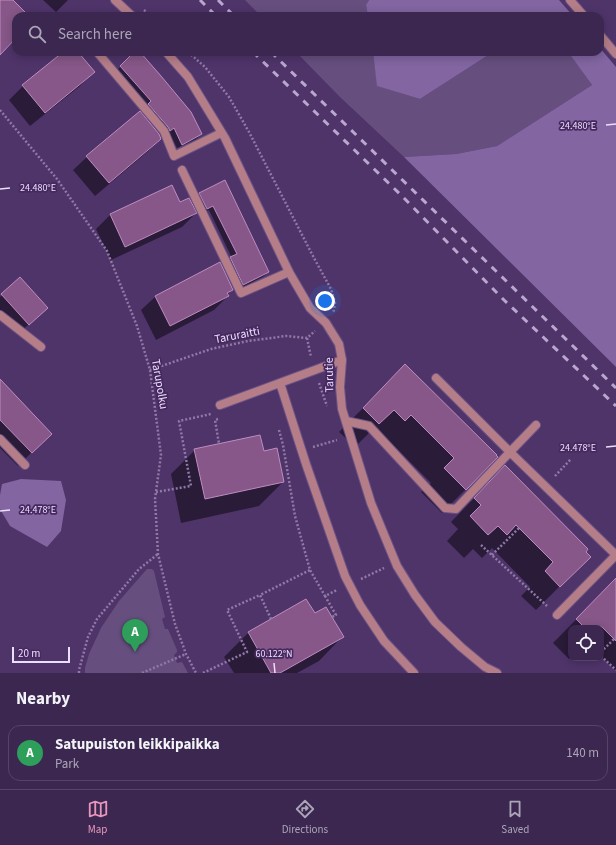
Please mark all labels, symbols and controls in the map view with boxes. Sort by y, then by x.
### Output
search box [12,12,604,56]
icon: search [26,23,48,45]
text: Search here [58,24,132,45]
text: 24.480°E [560,119,596,133]
text: 24.480°E [20,181,56,195]
your location [315,291,335,311]
street label: Taruraitti [213,323,261,348]
street label: Tarutie [321,357,338,393]
street label: Tarupolku [147,358,172,411]
text: 24.478°E [560,441,596,455]
text: 24.478°E [20,503,56,517]
pin: A [122,619,148,652]
map controls [568,625,604,661]
button: locate [568,625,604,661]
scale bar [12,645,70,664]
text: 20 m [18,646,40,661]
text: 60.122°N [255,647,293,661]
text: Nearby [16,687,70,711]
text: Satupuiston leikkipaikka [55,734,220,755]
text: A [26,744,34,762]
text: 140 m [566,744,599,762]
text: Park [55,755,79,773]
tab: Map [87,798,109,837]
tab: Directions [282,798,328,837]
tab: Saved [501,798,529,837]

